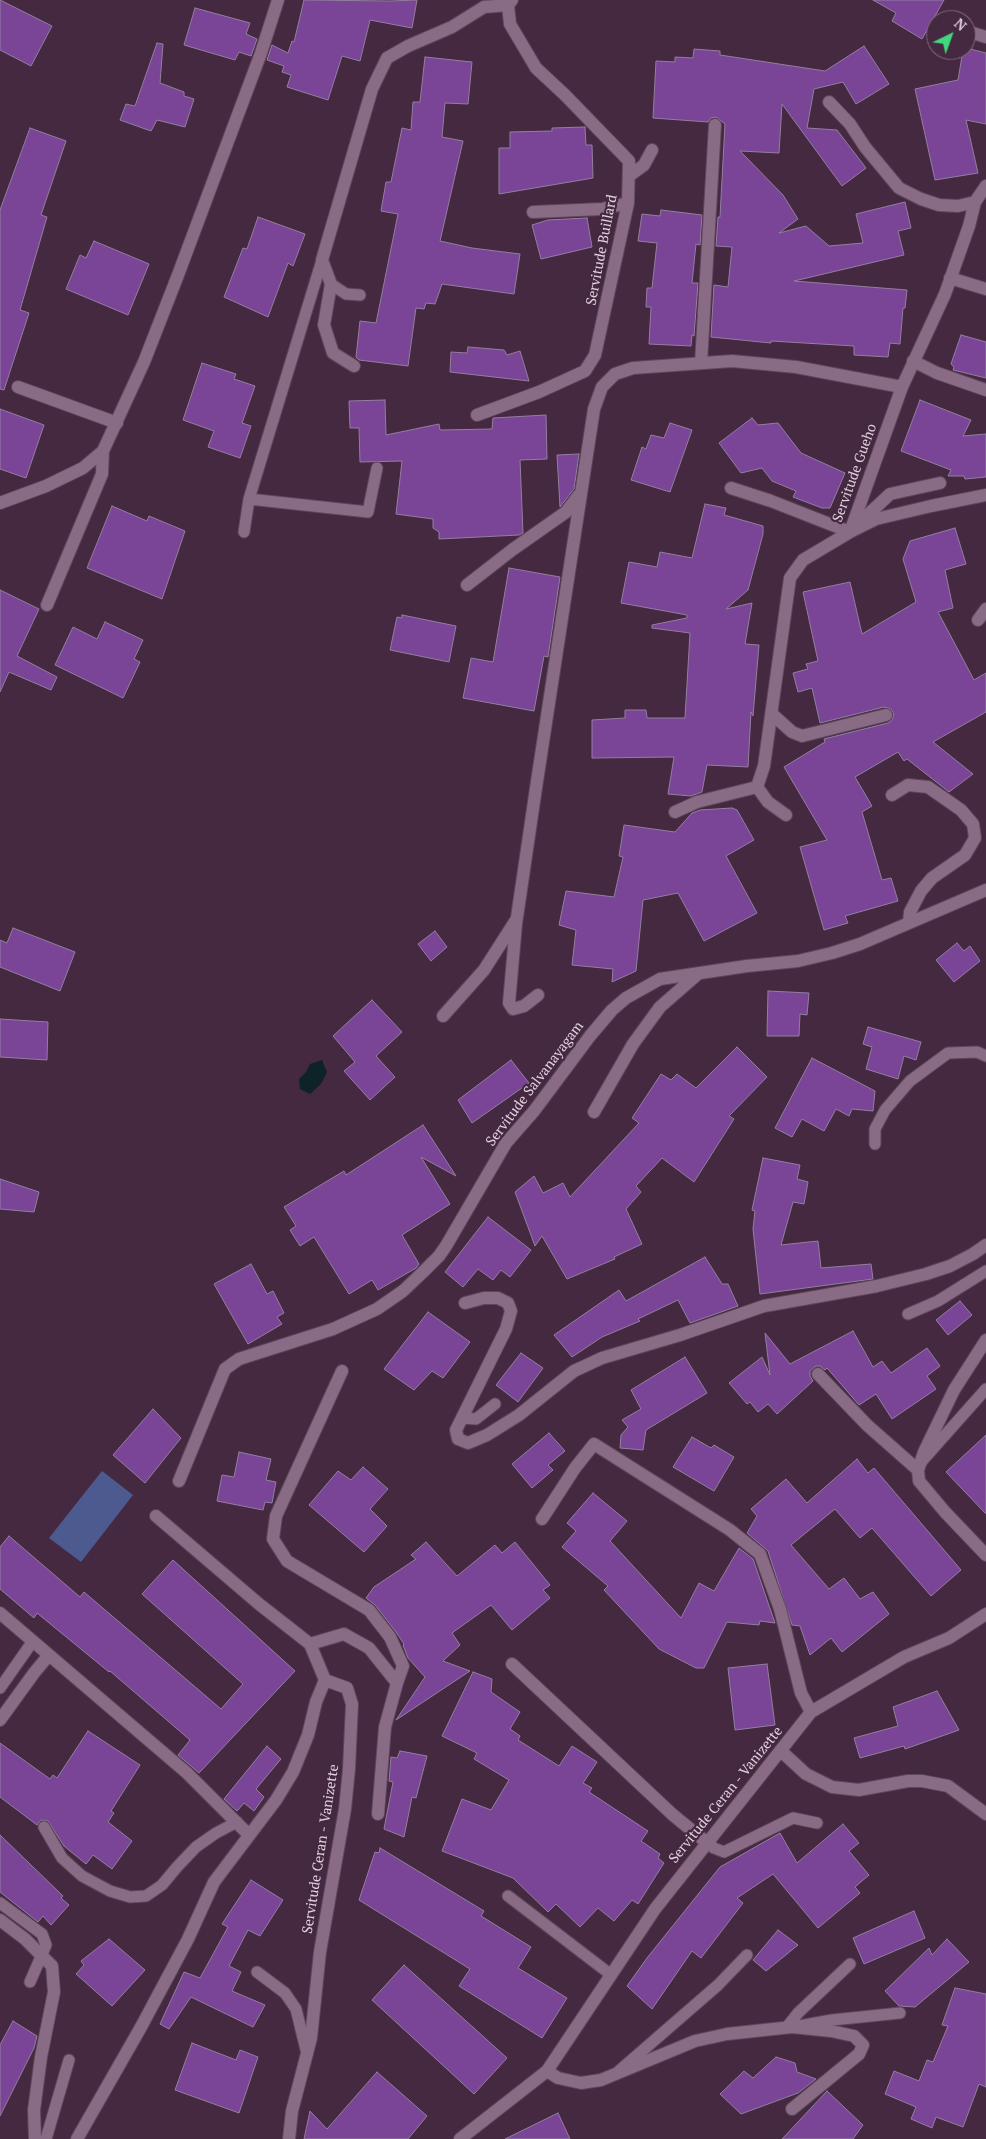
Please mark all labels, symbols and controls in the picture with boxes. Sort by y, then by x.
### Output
north arrow [926,10,976,60]
text: N [950,14,971,35]
street label: Servitude Buillard [583,193,621,307]
street label: Servitude Gueho [829,421,881,525]
street label: Servitude Salvanayagam [483,1018,587,1150]
street label: Servitude Ceran - Vanizette [666,1723,786,1867]
street label: Servitude Ceran - Vanizette [299,1763,343,1935]

